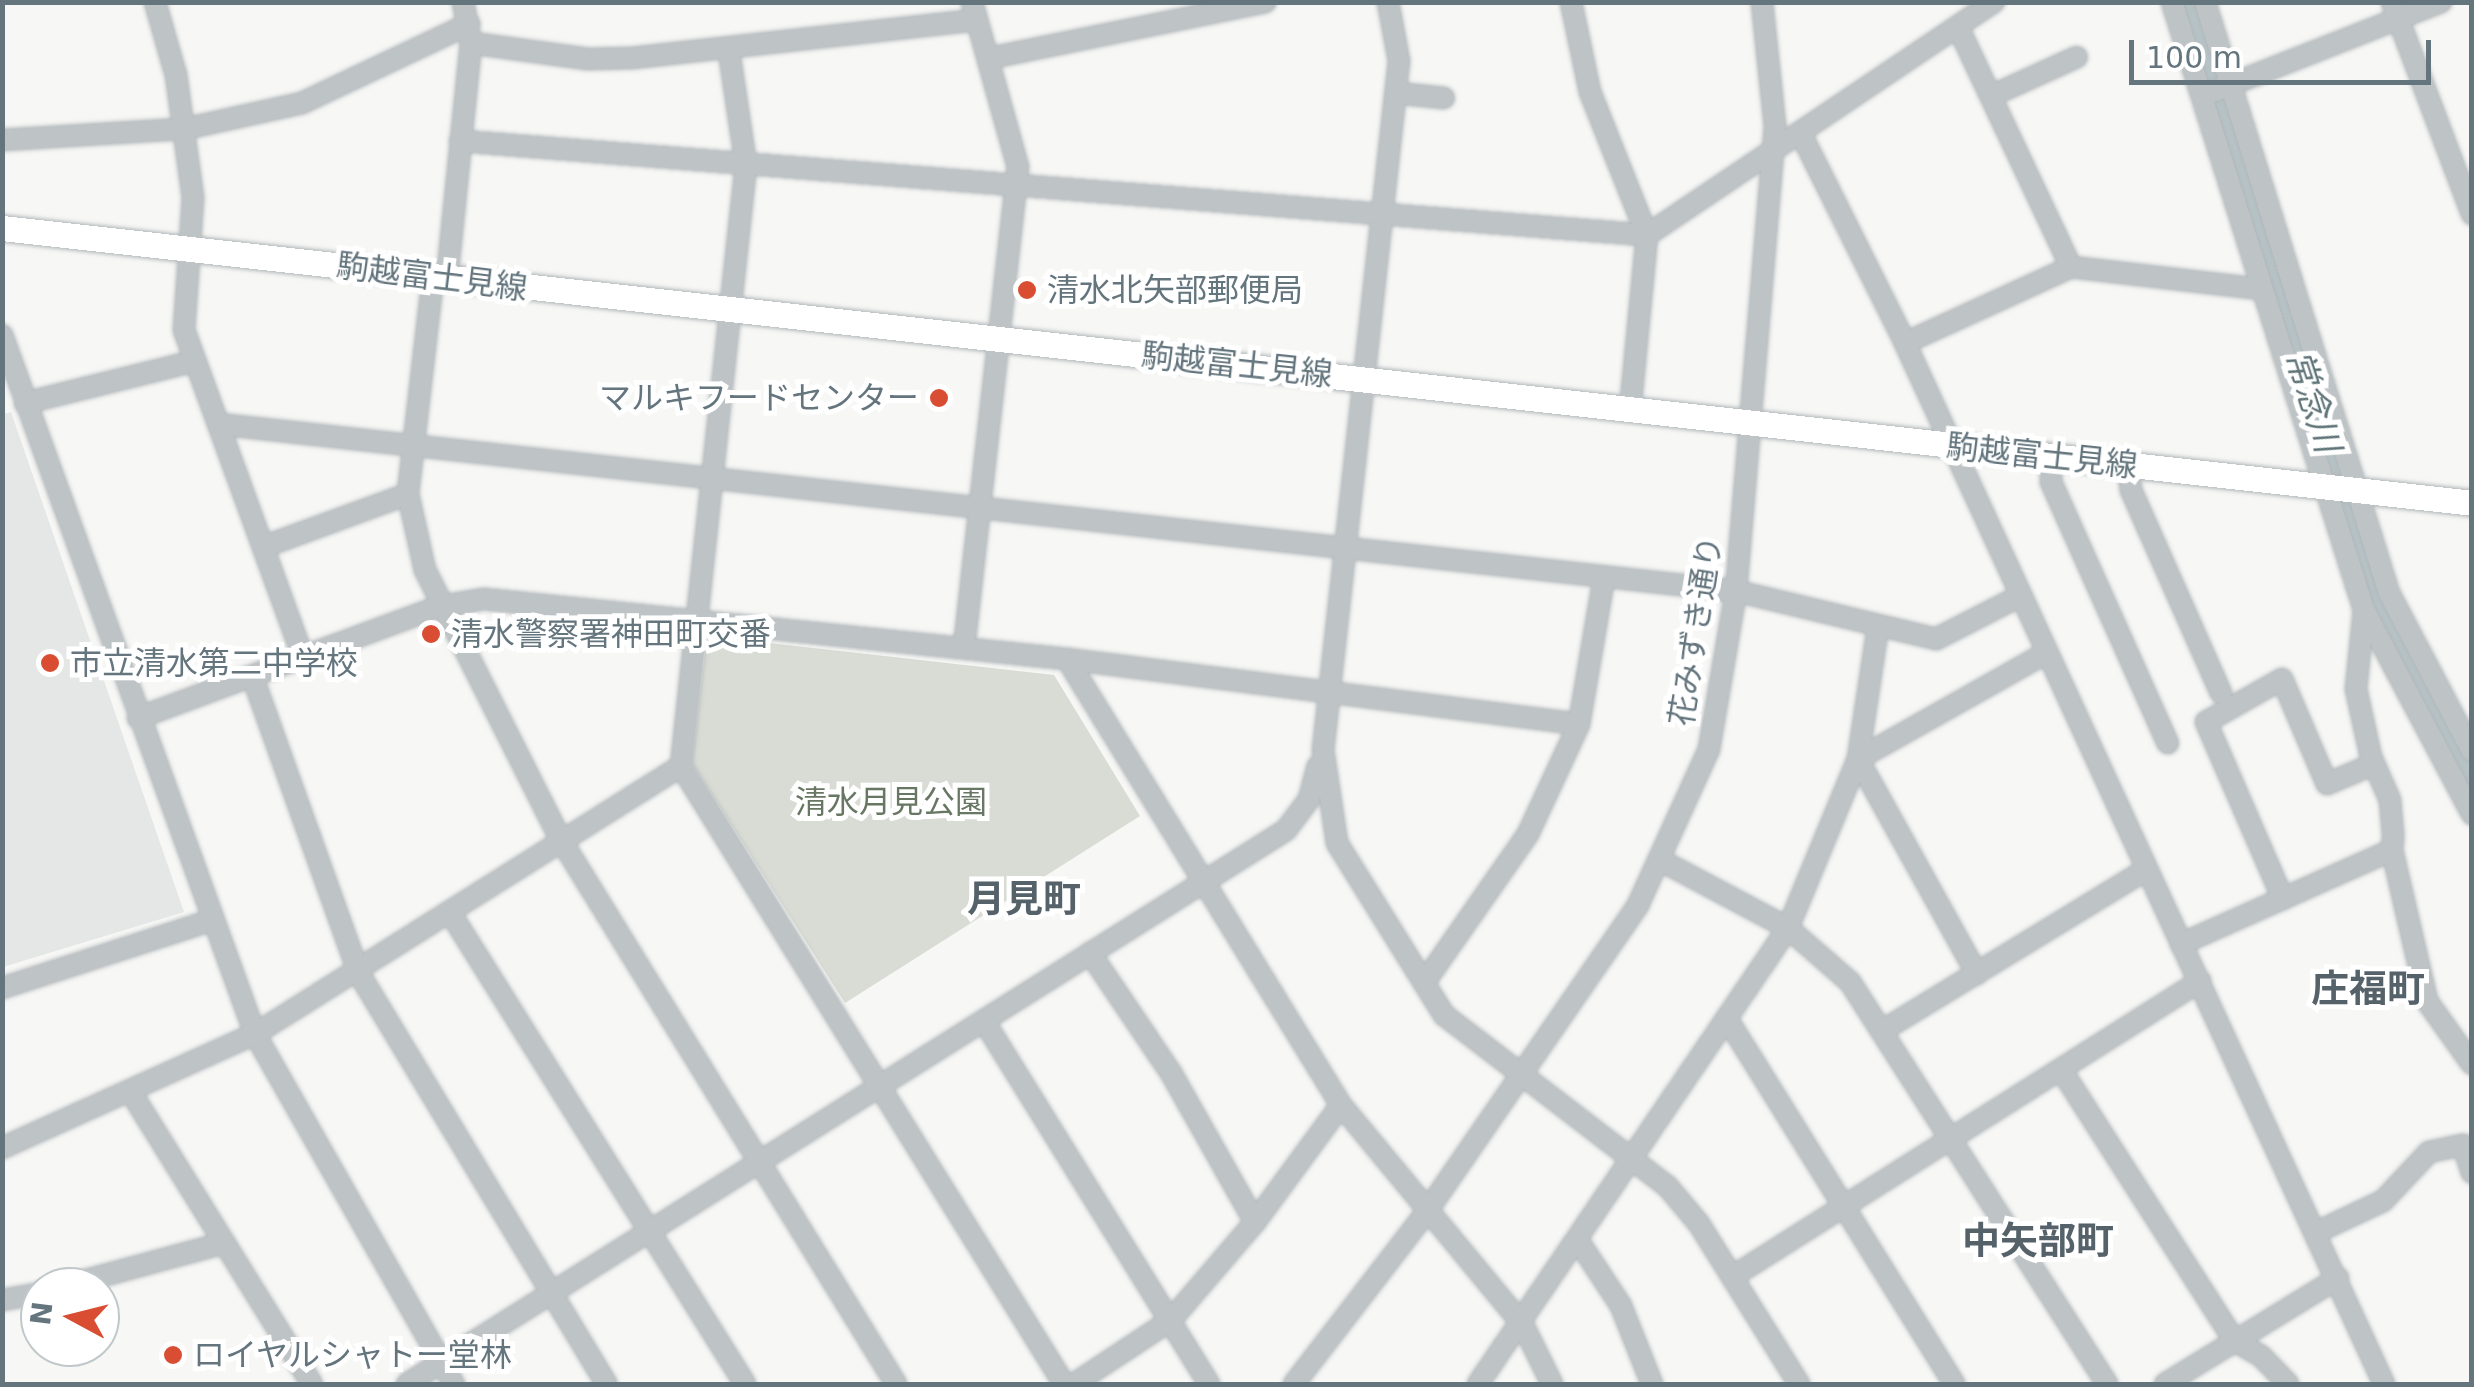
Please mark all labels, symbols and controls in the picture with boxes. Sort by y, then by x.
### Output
scale bar [2134,20,2436,82]
text: 100 m [2146,40,2242,75]
street label: 駒越富士見線 [334,246,530,308]
place label: 清水北矢部郵便局 [1047,271,1303,309]
marker: 清水北矢部郵便局 [1016,279,1038,301]
street label: 駒越富士見線 [1140,336,1334,394]
water label: 常念川 [2277,345,2349,457]
place label: マルキフードセンター [599,379,919,417]
marker: マルキフードセンター [928,387,950,409]
street label: 駒越富士見線 [1945,427,2139,485]
street label: 花みずき通り [1662,533,1730,729]
place label: 清水警察署神田町交番 [451,615,771,653]
marker: 清水警察署神田町交番 [420,623,442,645]
place label: 市立清水第二中学校 [70,644,358,682]
marker: 市立清水第二中学校 [39,652,61,674]
park label: 清水月見公園 [795,783,987,821]
district label: 月見町 [967,877,1081,923]
district label: 庄福町 [2311,967,2425,1013]
district label: 中矢部町 [1962,1219,2114,1265]
north arrow [20,1267,120,1367]
text: N [24,1300,60,1327]
place label: ロイヤルシャトー堂林 [193,1336,513,1374]
marker: ロイヤルシャトー堂林 [162,1344,184,1366]

